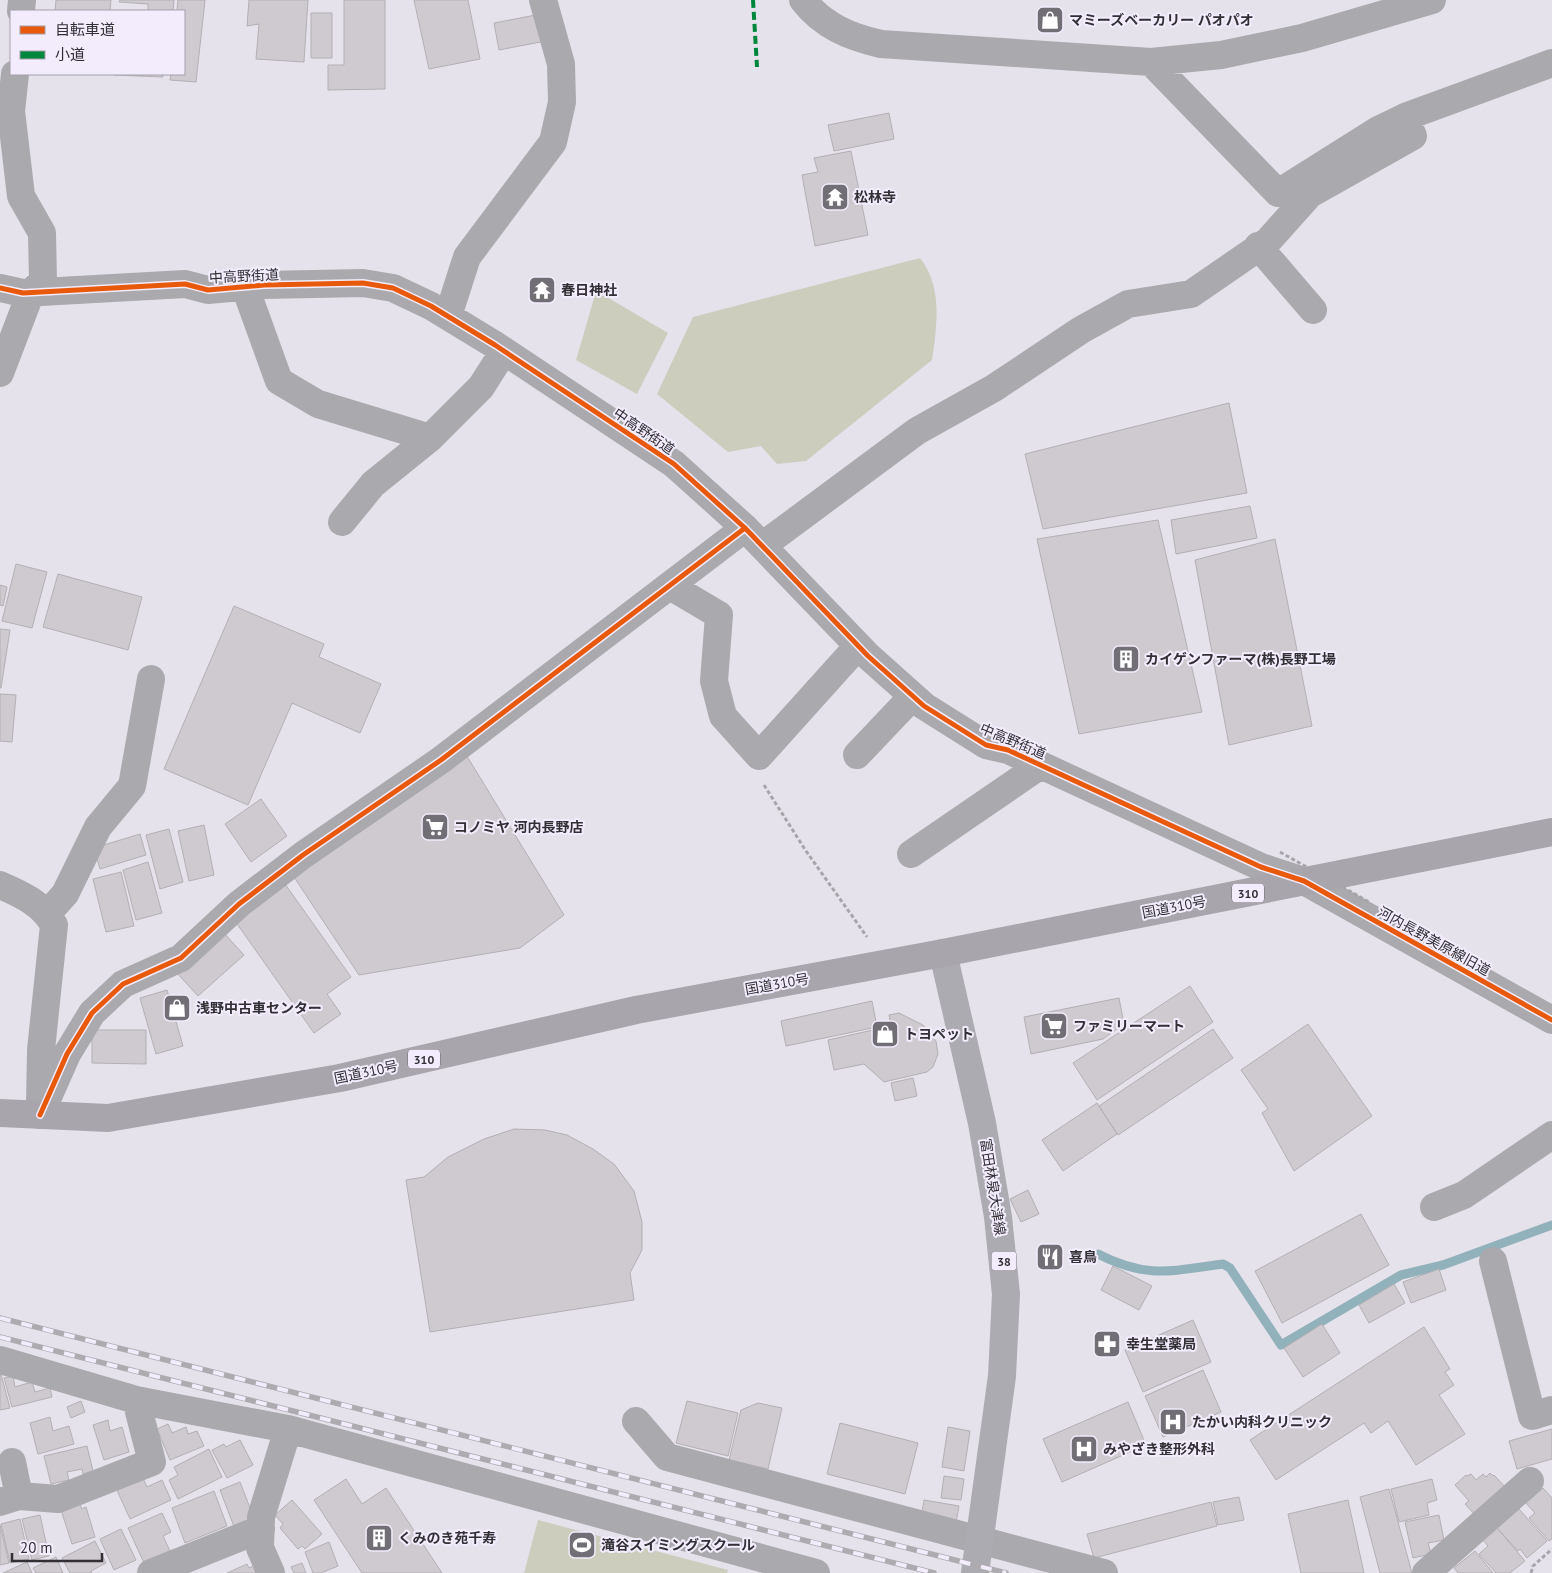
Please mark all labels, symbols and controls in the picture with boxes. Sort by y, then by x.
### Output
shop icon: マミーズベーカリー パオパオ [1035,5,1065,35]
legend [10,10,185,75]
place label: マミーズベーカリー パオパオ [1069,11,1254,29]
text: 自転車道 [55,20,115,39]
text: 小道 [55,45,85,64]
temple icon: 松林寺 [820,182,850,212]
place label: 松林寺 [854,188,896,206]
street label: 中高野街道 [209,265,279,287]
temple icon: 春日神社 [527,275,557,305]
place label: 春日神社 [561,281,617,299]
street label: 中高野街道 [610,404,678,458]
building icon: カイゲンファーマ(株)長野工場 [1111,644,1141,674]
place label: カイゲンファーマ(株)長野工場 [1145,650,1336,668]
street label: 中高野街道 [977,719,1049,763]
supermarket icon: コノミヤ 河内長野店 [420,812,450,842]
place label: コノミヤ 河内長野店 [454,818,584,836]
road number: 310 [1232,884,1264,902]
street label: 国道310号 [1140,892,1208,922]
street label: 河内長野美原線旧道 [1375,903,1493,979]
street label: 国道310号 [743,970,811,998]
shop icon: 浅野中古車センター [162,993,192,1023]
place label: 浅野中古車センター [196,999,322,1017]
supermarket icon: ファミリーマート [1039,1011,1069,1041]
place label: ファミリーマート [1073,1017,1185,1035]
shop icon: トヨペット [870,1019,900,1049]
place label: トヨペット [904,1025,974,1043]
road number: 310 [408,1050,440,1068]
street label: 国道310号 [332,1056,400,1088]
street label: 富田林泉大津線 [976,1137,1010,1237]
restaurant icon: 喜鳥 [1035,1242,1065,1272]
place label: 喜鳥 [1069,1248,1097,1266]
road number: 38 [992,1252,1016,1270]
pharmacy icon: 幸生堂薬局 [1092,1329,1122,1359]
place label: 幸生堂薬局 [1126,1335,1196,1353]
hospital icon: たかい内科クリニック [1158,1407,1188,1437]
place label: たかい内科クリニック [1192,1413,1332,1431]
hospital icon: みやざき整形外科 [1069,1434,1099,1464]
place label: みやざき整形外科 [1103,1440,1215,1458]
building icon: くみのき苑千寿 [364,1523,394,1553]
place label: くみのき苑千寿 [398,1529,496,1547]
scale bar [12,1530,102,1562]
sports icon: 滝谷スイミングスクール [567,1530,597,1560]
place label: 滝谷スイミングスクール [601,1536,755,1554]
text: 20 m [20,1538,53,1557]

